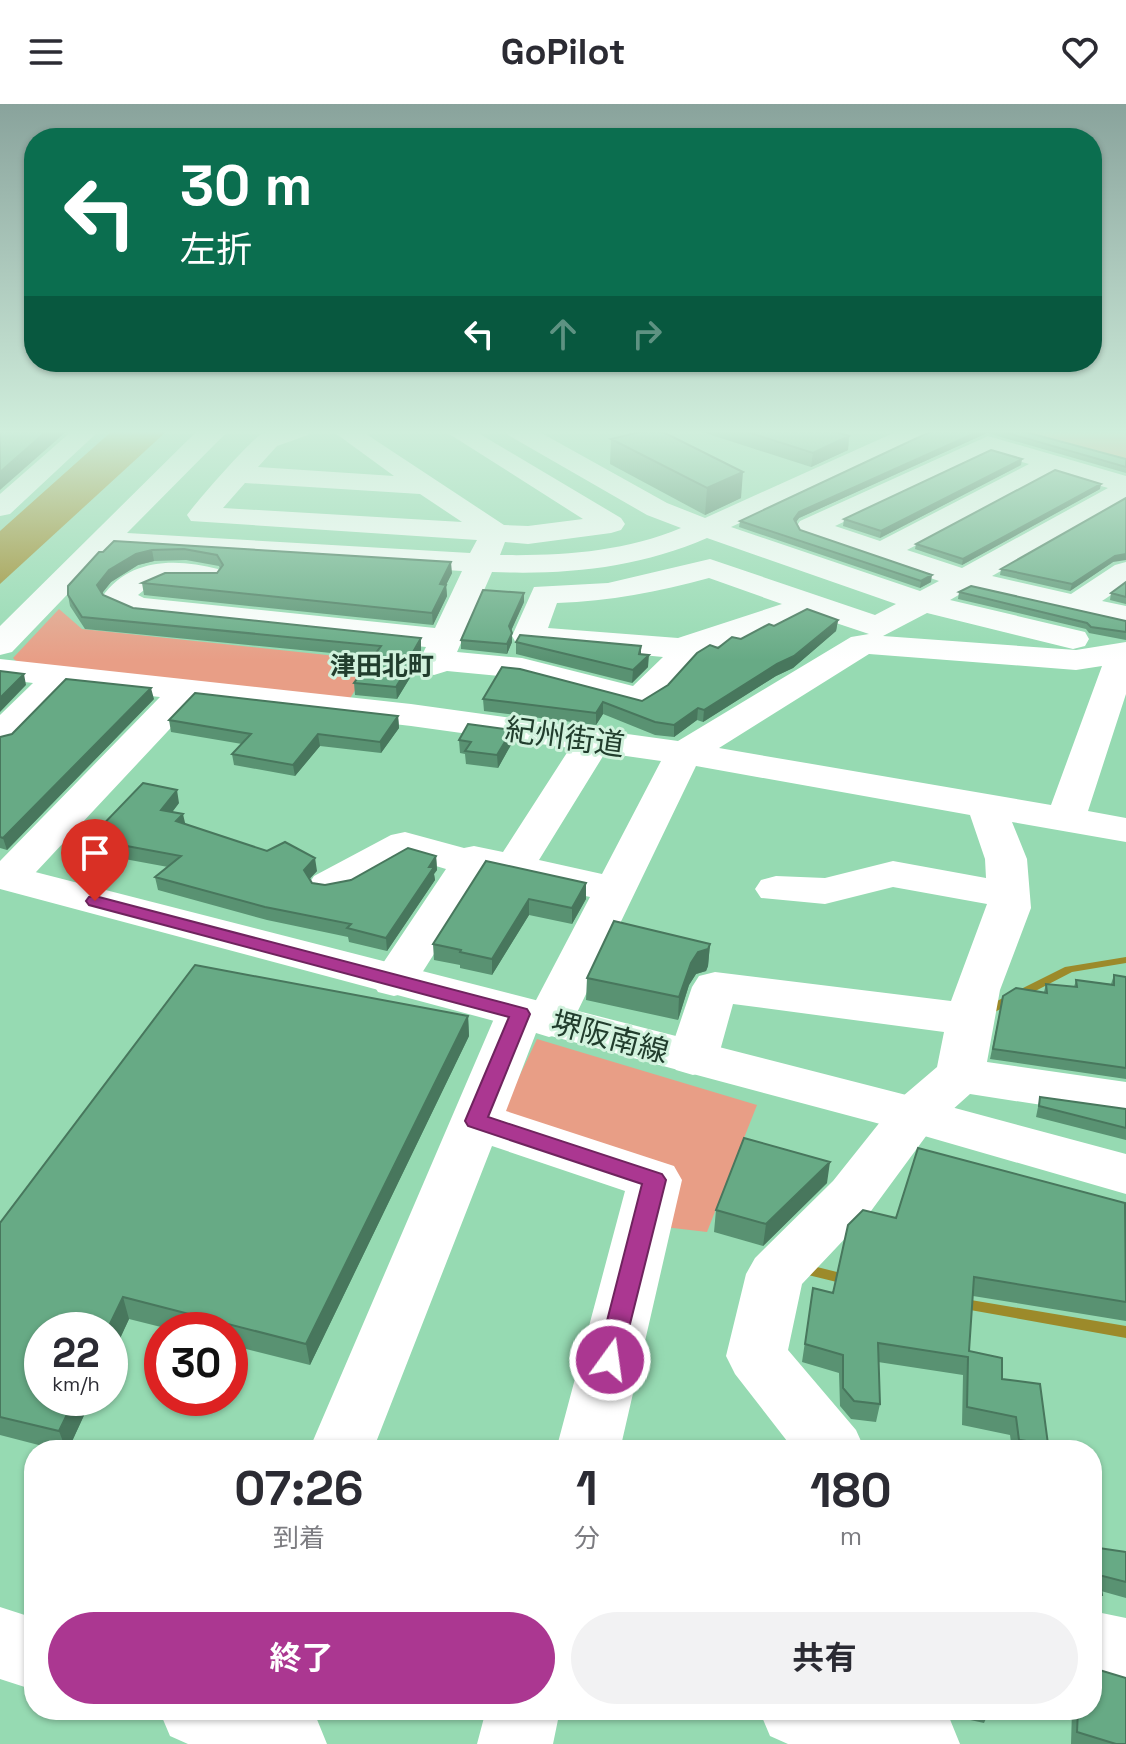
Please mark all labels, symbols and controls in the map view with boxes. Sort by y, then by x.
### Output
text: GoPilot [501,29,625,75]
icon: menu [24,30,68,74]
icon: heart [1058,30,1102,74]
text: 30 m [180,150,312,221]
icon: left [48,160,152,264]
text: 左折 [180,227,252,273]
icon: left [457,312,501,356]
icon: ahead [541,312,585,356]
icon: right [625,312,669,356]
district label: 津田北町 [330,649,434,683]
street label: 紀州街道 [503,709,627,765]
pin [61,819,129,901]
icon: arrive [73,831,117,875]
street label: 堺阪南線 [547,1003,673,1071]
speed limit sign: 30 [144,1312,248,1416]
position arrow [568,1318,652,1402]
text: 22 [52,1328,100,1379]
text: km/h [52,1371,100,1397]
text: 07:26 [234,1458,364,1519]
text: 1 [576,1458,598,1519]
text: 180 [810,1460,892,1521]
text: m [840,1519,862,1553]
text: 到着 [273,1521,325,1555]
text: 分 [574,1521,600,1555]
button: 終了 [48,1612,555,1704]
button: 共有 [571,1612,1078,1704]

